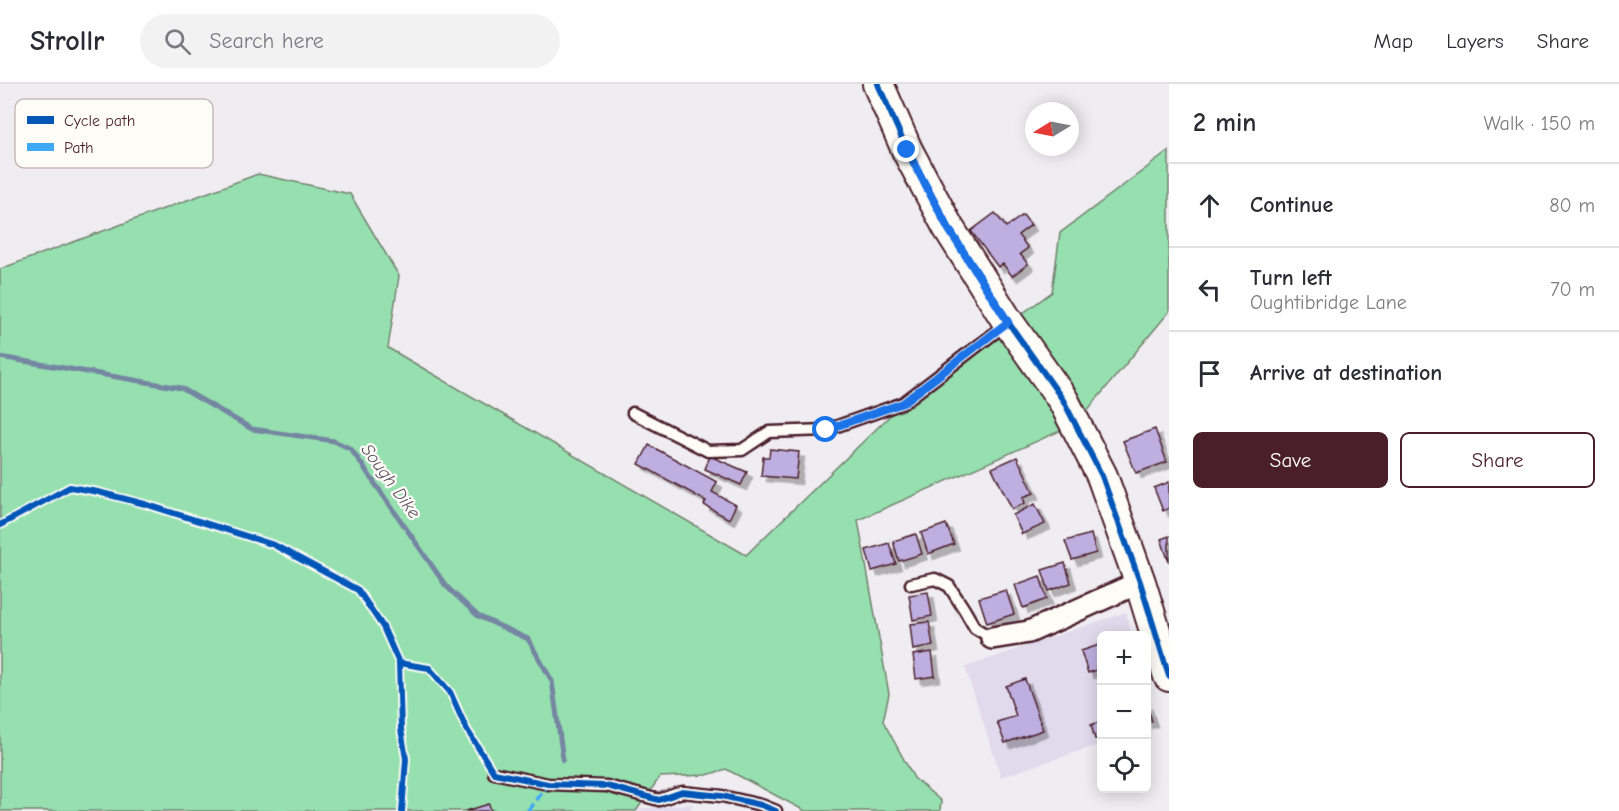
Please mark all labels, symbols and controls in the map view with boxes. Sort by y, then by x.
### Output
search box [140,14,560,68]
text: Strollr [30,25,104,57]
icon: search [161,25,194,58]
text: Search here [209,28,324,54]
text: Map [1374,29,1413,53]
text: Layers [1446,29,1504,53]
text: Share [1537,29,1589,53]
legend [15,99,213,168]
north arrow [1025,102,1079,156]
text: 2 min [1193,108,1256,138]
text: Cycle path [64,112,135,130]
text: Walk · 150 m [1484,112,1595,135]
route end [893,136,919,162]
text: Path [64,139,94,157]
icon: ahead [1193,189,1226,222]
text: Continue [1250,192,1333,218]
text: 80 m [1549,194,1595,217]
text: Turn left [1250,265,1332,291]
icon: left [1193,273,1226,306]
text: 70 m [1550,278,1595,301]
text: Oughtibridge Lane [1250,291,1407,314]
icon: arrive [1193,357,1226,390]
text: Arrive at destination [1250,360,1442,386]
route start [812,416,838,442]
button: Save [1193,432,1388,488]
button: Share [1400,432,1595,488]
water label: Sough Dike [356,440,425,523]
map controls [1097,631,1151,793]
button: + [1097,631,1151,685]
button: − [1097,685,1151,739]
button: locate [1097,739,1151,793]

